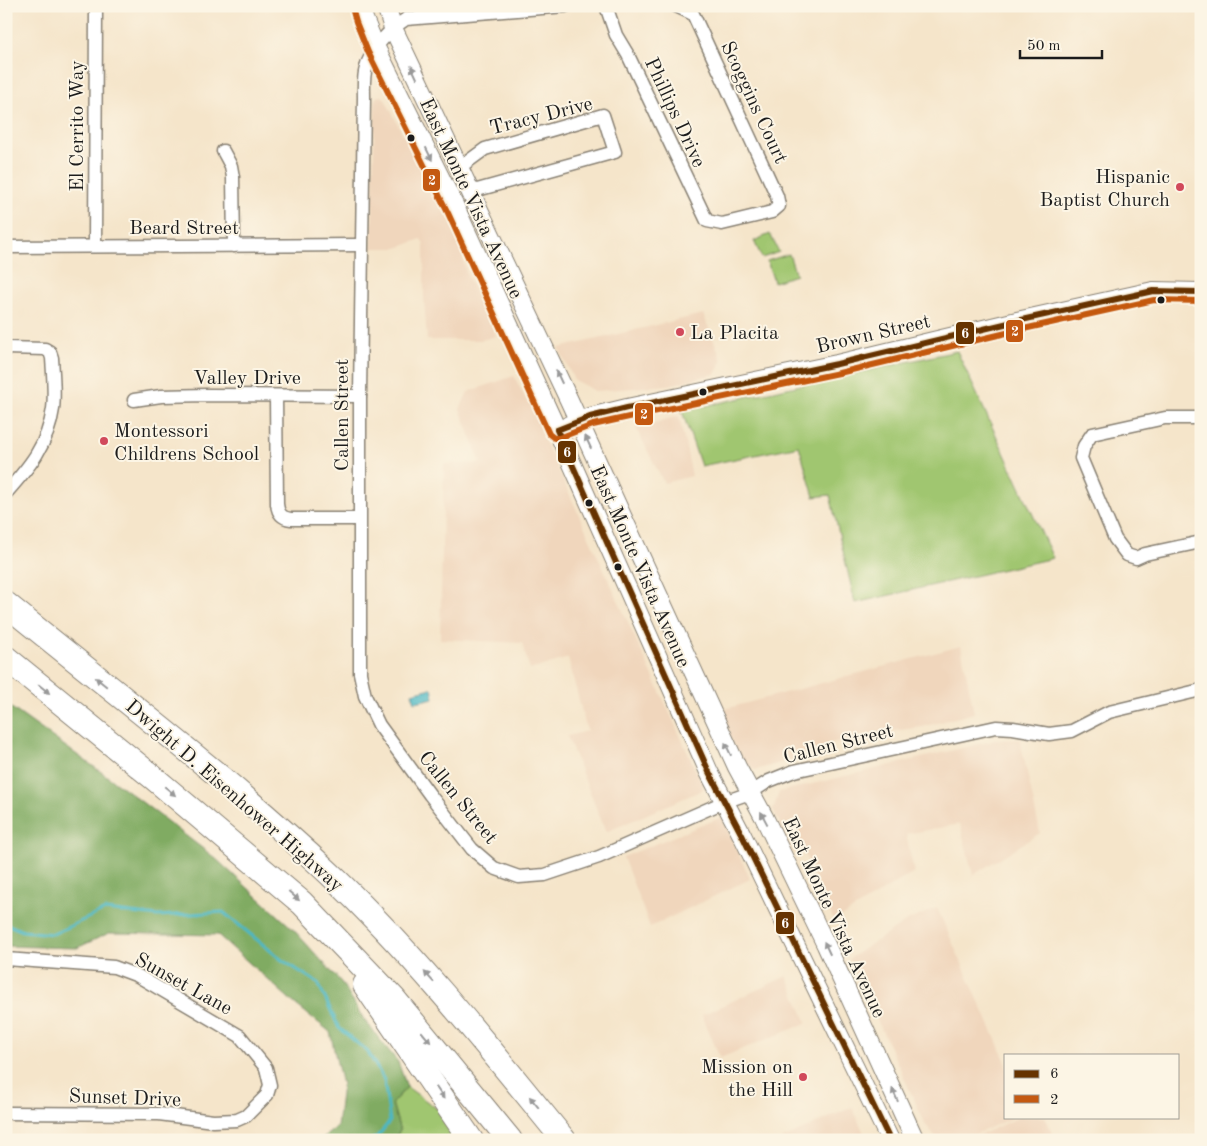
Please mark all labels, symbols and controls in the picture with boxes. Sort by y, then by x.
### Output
scale bar [1020,28,1102,60]
street label: Scoggins Court [716,39,790,167]
text: 50 m [1027,39,1061,54]
street label: Phillips Drive [640,55,708,171]
street label: El Cerrito Way [68,60,88,192]
one-way arrow [410,65,418,79]
street label: Tracy Drive [488,94,595,139]
street label: East Monte Vista Avenue [415,95,526,302]
unlabelled marker [406,133,416,143]
one-way arrow [425,147,433,161]
line badge: 2 [422,168,441,192]
place label: Hispanic Baptist Church [1040,168,1170,211]
text: 2 [428,174,436,188]
marker: Hispanic Baptist Church [1174,181,1186,193]
street label: Beard Street [129,219,239,239]
unlabelled marker [1156,295,1166,305]
street label: Brown Street [814,312,932,358]
line badge: 2 [1005,319,1024,343]
line badge: 6 [955,321,975,345]
place label: La Placita [690,324,779,344]
text: 2 [1011,325,1019,339]
marker: La Placita [674,326,686,338]
text: 6 [961,327,969,341]
street label: Callen Street [333,359,353,471]
street label: Valley Drive [193,369,301,389]
one-way arrow [554,370,562,384]
unlabelled marker [698,387,708,397]
line badge: 2 [634,402,654,426]
text: 2 [640,408,648,422]
place label: Montessori Childrens School [114,422,259,465]
marker: Montessori Childrens School [98,435,110,447]
one-way arrow [584,435,592,449]
line badge: 6 [557,440,577,464]
text: 6 [563,446,571,460]
street label: East Monte Vista Avenue [586,463,693,671]
unlabelled marker [584,498,594,508]
unlabelled marker [613,562,623,572]
one-way arrow [95,676,108,687]
one-way arrow [37,683,50,694]
street label: Dwight D. Eisenhower Highway [121,697,347,897]
street label: Callen Street [781,722,896,768]
one-way arrow [724,742,732,756]
street label: Callen Street [414,748,501,848]
one-way arrow [164,786,177,797]
one-way arrow [760,811,768,826]
street label: East Monte Vista Avenue [778,814,889,1021]
one-way arrow [287,891,300,902]
line badge: 6 [775,911,795,935]
text: 6 [781,917,789,931]
one-way arrow [822,941,830,955]
street label: Sunset Lane [131,950,235,1020]
one-way arrow [424,971,435,984]
one-way arrow [421,1030,432,1043]
legend [1004,1054,1180,1118]
place label: Mission on the Hill [701,1058,793,1101]
text: 6 [1050,1067,1059,1082]
marker: Mission on the Hill [797,1071,809,1083]
street label: Sunset Drive [68,1087,181,1111]
one-way arrow [435,1087,445,1100]
one-way arrow [890,1088,898,1102]
text: 2 [1050,1093,1059,1108]
one-way arrow [528,1096,539,1109]

